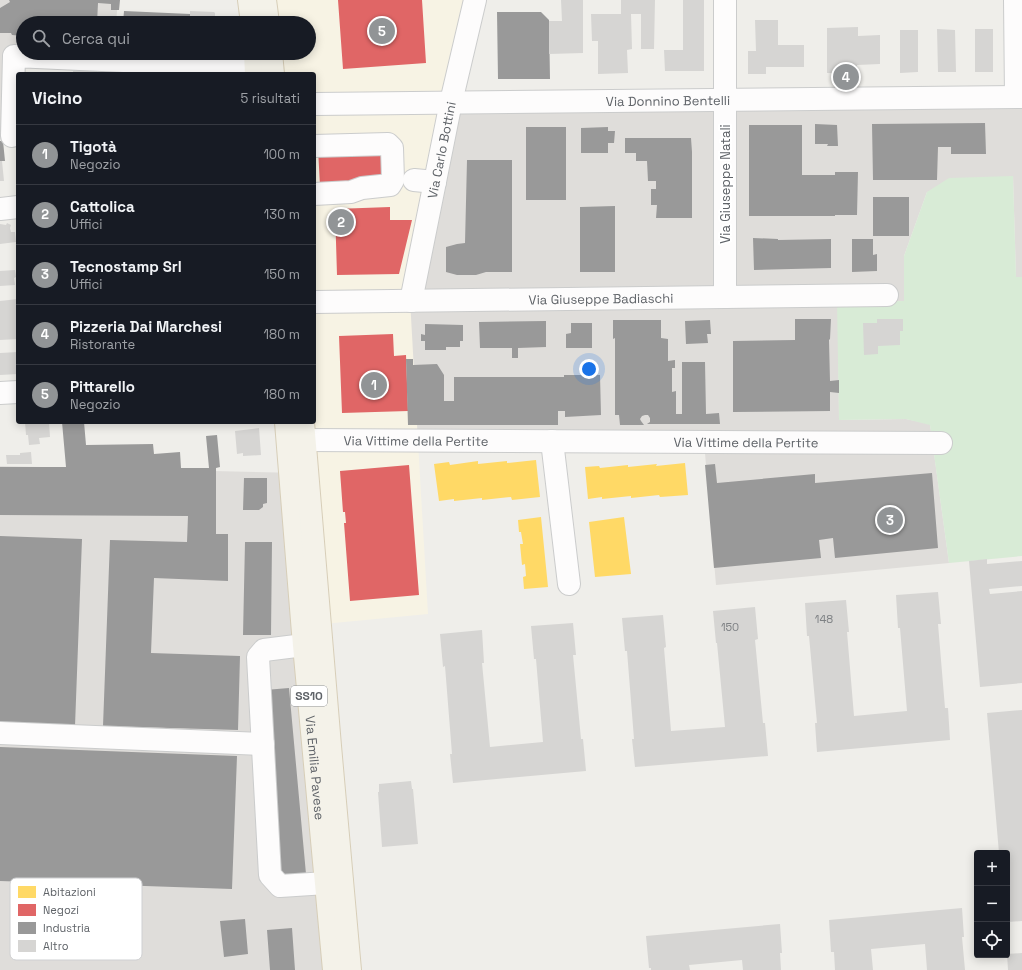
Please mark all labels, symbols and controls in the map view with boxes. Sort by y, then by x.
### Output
search box [16,16,316,60]
pin: 5 [369,16,395,46]
icon: search [30,27,52,49]
text: Cerca qui [62,29,130,48]
pin: 4 [833,62,859,92]
text: Vicino [32,87,82,109]
text: 5 risultati [241,90,300,107]
street label: Via Donnino Bentelli [606,91,730,110]
street label: Via Carlo Bottini [423,100,459,200]
street label: Via Giuseppe Natali [717,124,734,244]
text: Tigotà [70,137,117,156]
text: 1 [42,146,48,163]
text: 100 m [263,146,300,163]
text: Negozio [70,156,120,173]
text: Cattolica [70,197,135,216]
text: 2 [41,206,49,223]
text: 130 m [264,206,300,223]
pin: 2 [328,207,354,237]
text: Uffici [70,216,102,233]
text: Tecnostamp Srl [70,257,182,276]
text: 3 [41,266,49,283]
text: 150 m [264,266,300,283]
text: Uffici [70,276,102,293]
street label: Via Giuseppe Badiaschi [528,289,674,308]
text: Pizzeria Dai Marchesi [70,317,222,336]
text: 4 [41,326,49,343]
text: 180 m [264,326,300,343]
text: Ristorante [70,336,135,353]
your location [579,359,599,379]
pin: 1 [361,370,387,400]
text: Pittarello [70,377,135,396]
text: 5 [41,386,49,403]
text: 180 m [264,386,300,403]
text: Negozio [70,396,120,413]
street label: Via Vittime della Pertite [344,432,488,449]
street label: Via Vittime della Pertite [674,433,818,451]
pin: 3 [877,505,903,535]
house number: 148 [815,612,833,626]
house number: 150 [721,620,739,634]
road number: SS10 [291,686,327,706]
street label: Via Emilia Pavese [302,715,329,821]
map controls [974,850,1010,958]
button: + [974,850,1010,886]
legend [10,878,142,960]
text: Abitazioni [43,885,96,899]
button: − [974,886,1010,922]
text: Negozi [43,903,79,917]
text: Industria [43,921,91,935]
button: locate [974,922,1010,958]
text: Altro [43,939,69,953]

